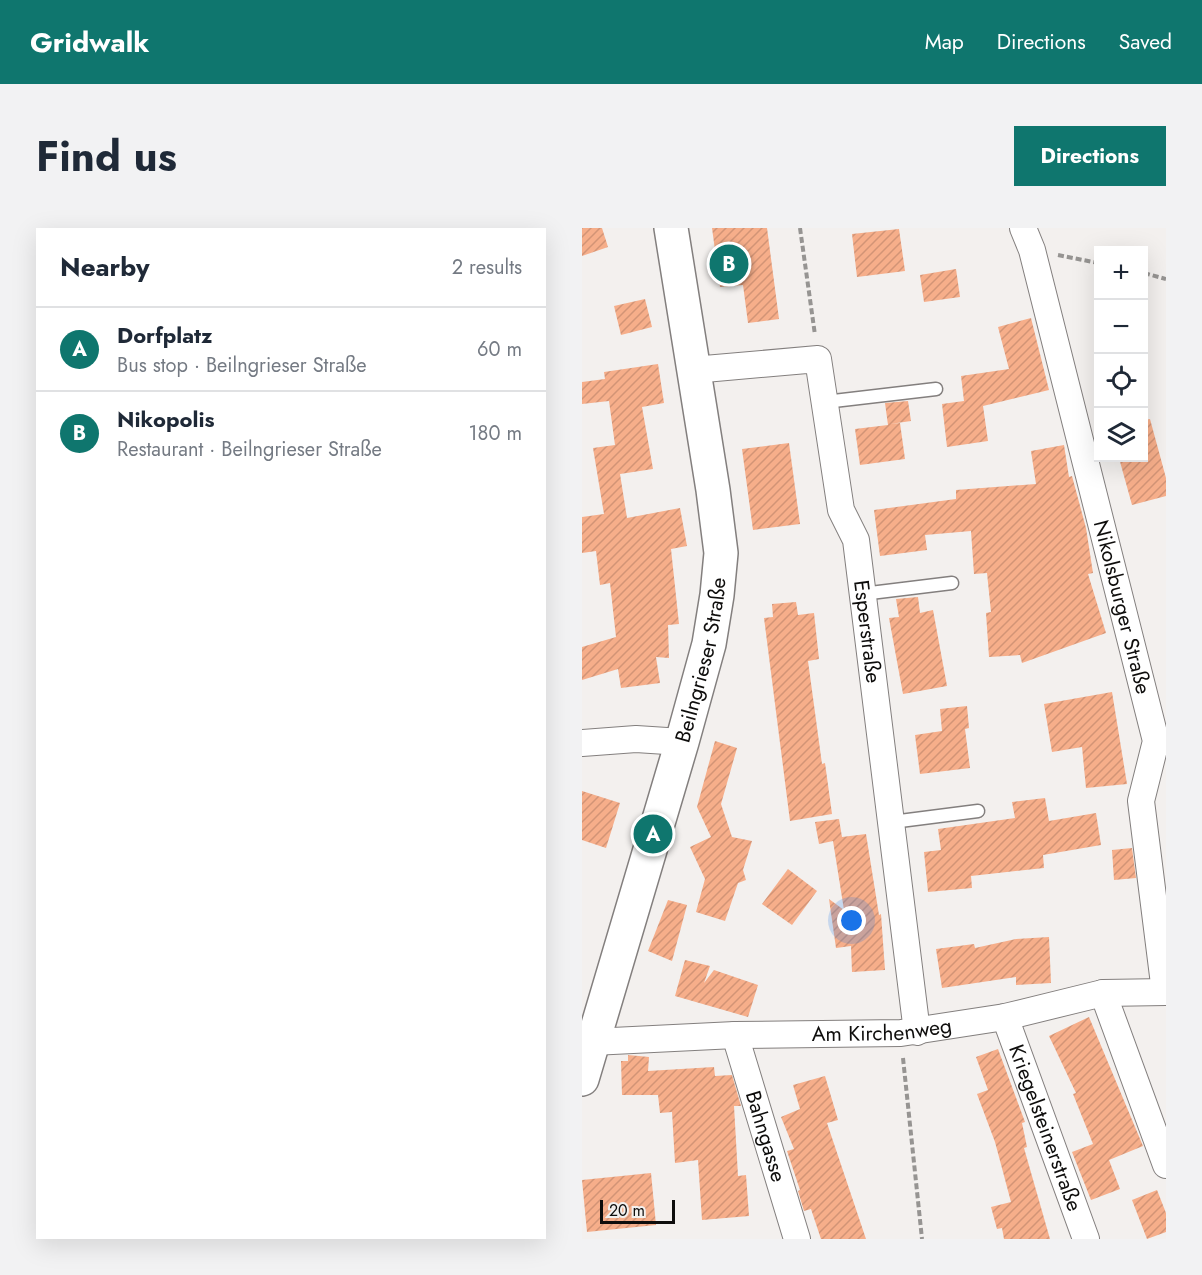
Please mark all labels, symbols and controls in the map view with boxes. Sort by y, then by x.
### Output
text: Gridwalk [30,22,149,63]
text: Map [925,27,964,57]
text: Directions [997,27,1086,57]
text: Saved [1119,27,1172,57]
text: Find us [36,126,177,187]
button: Directions [1014,126,1166,186]
pin: B [710,242,748,286]
map controls [1094,246,1148,462]
button: + [1094,246,1148,300]
text: Nearby [60,248,149,286]
text: 2 results [452,253,522,282]
button: − [1094,300,1148,354]
text: Dorfplatz [117,319,213,351]
text: A [72,335,87,364]
text: 60 m [477,335,522,364]
text: Bus stop · Beilngrieser Straße [117,351,366,380]
button: locate [1094,354,1148,408]
text: Nikopolis [117,403,214,435]
button: layers [1094,408,1148,462]
text: B [73,419,86,448]
text: 180 m [468,419,522,448]
text: Restaurant · Beilngrieser Straße [117,435,382,464]
street label: Nikolsburger Straße [1086,517,1159,697]
street label: Beilngrieser Straße [668,576,734,746]
street label: Esperstraße [846,578,889,685]
pin: A [634,812,672,856]
your location [837,906,866,935]
street label: Am Kirchenweg [811,1010,954,1049]
street label: Kriegelsteinerstraße [1001,1040,1090,1216]
street label: Bahngasse [738,1087,794,1186]
scale bar [600,1197,675,1224]
text: 20 m [609,1199,645,1222]

